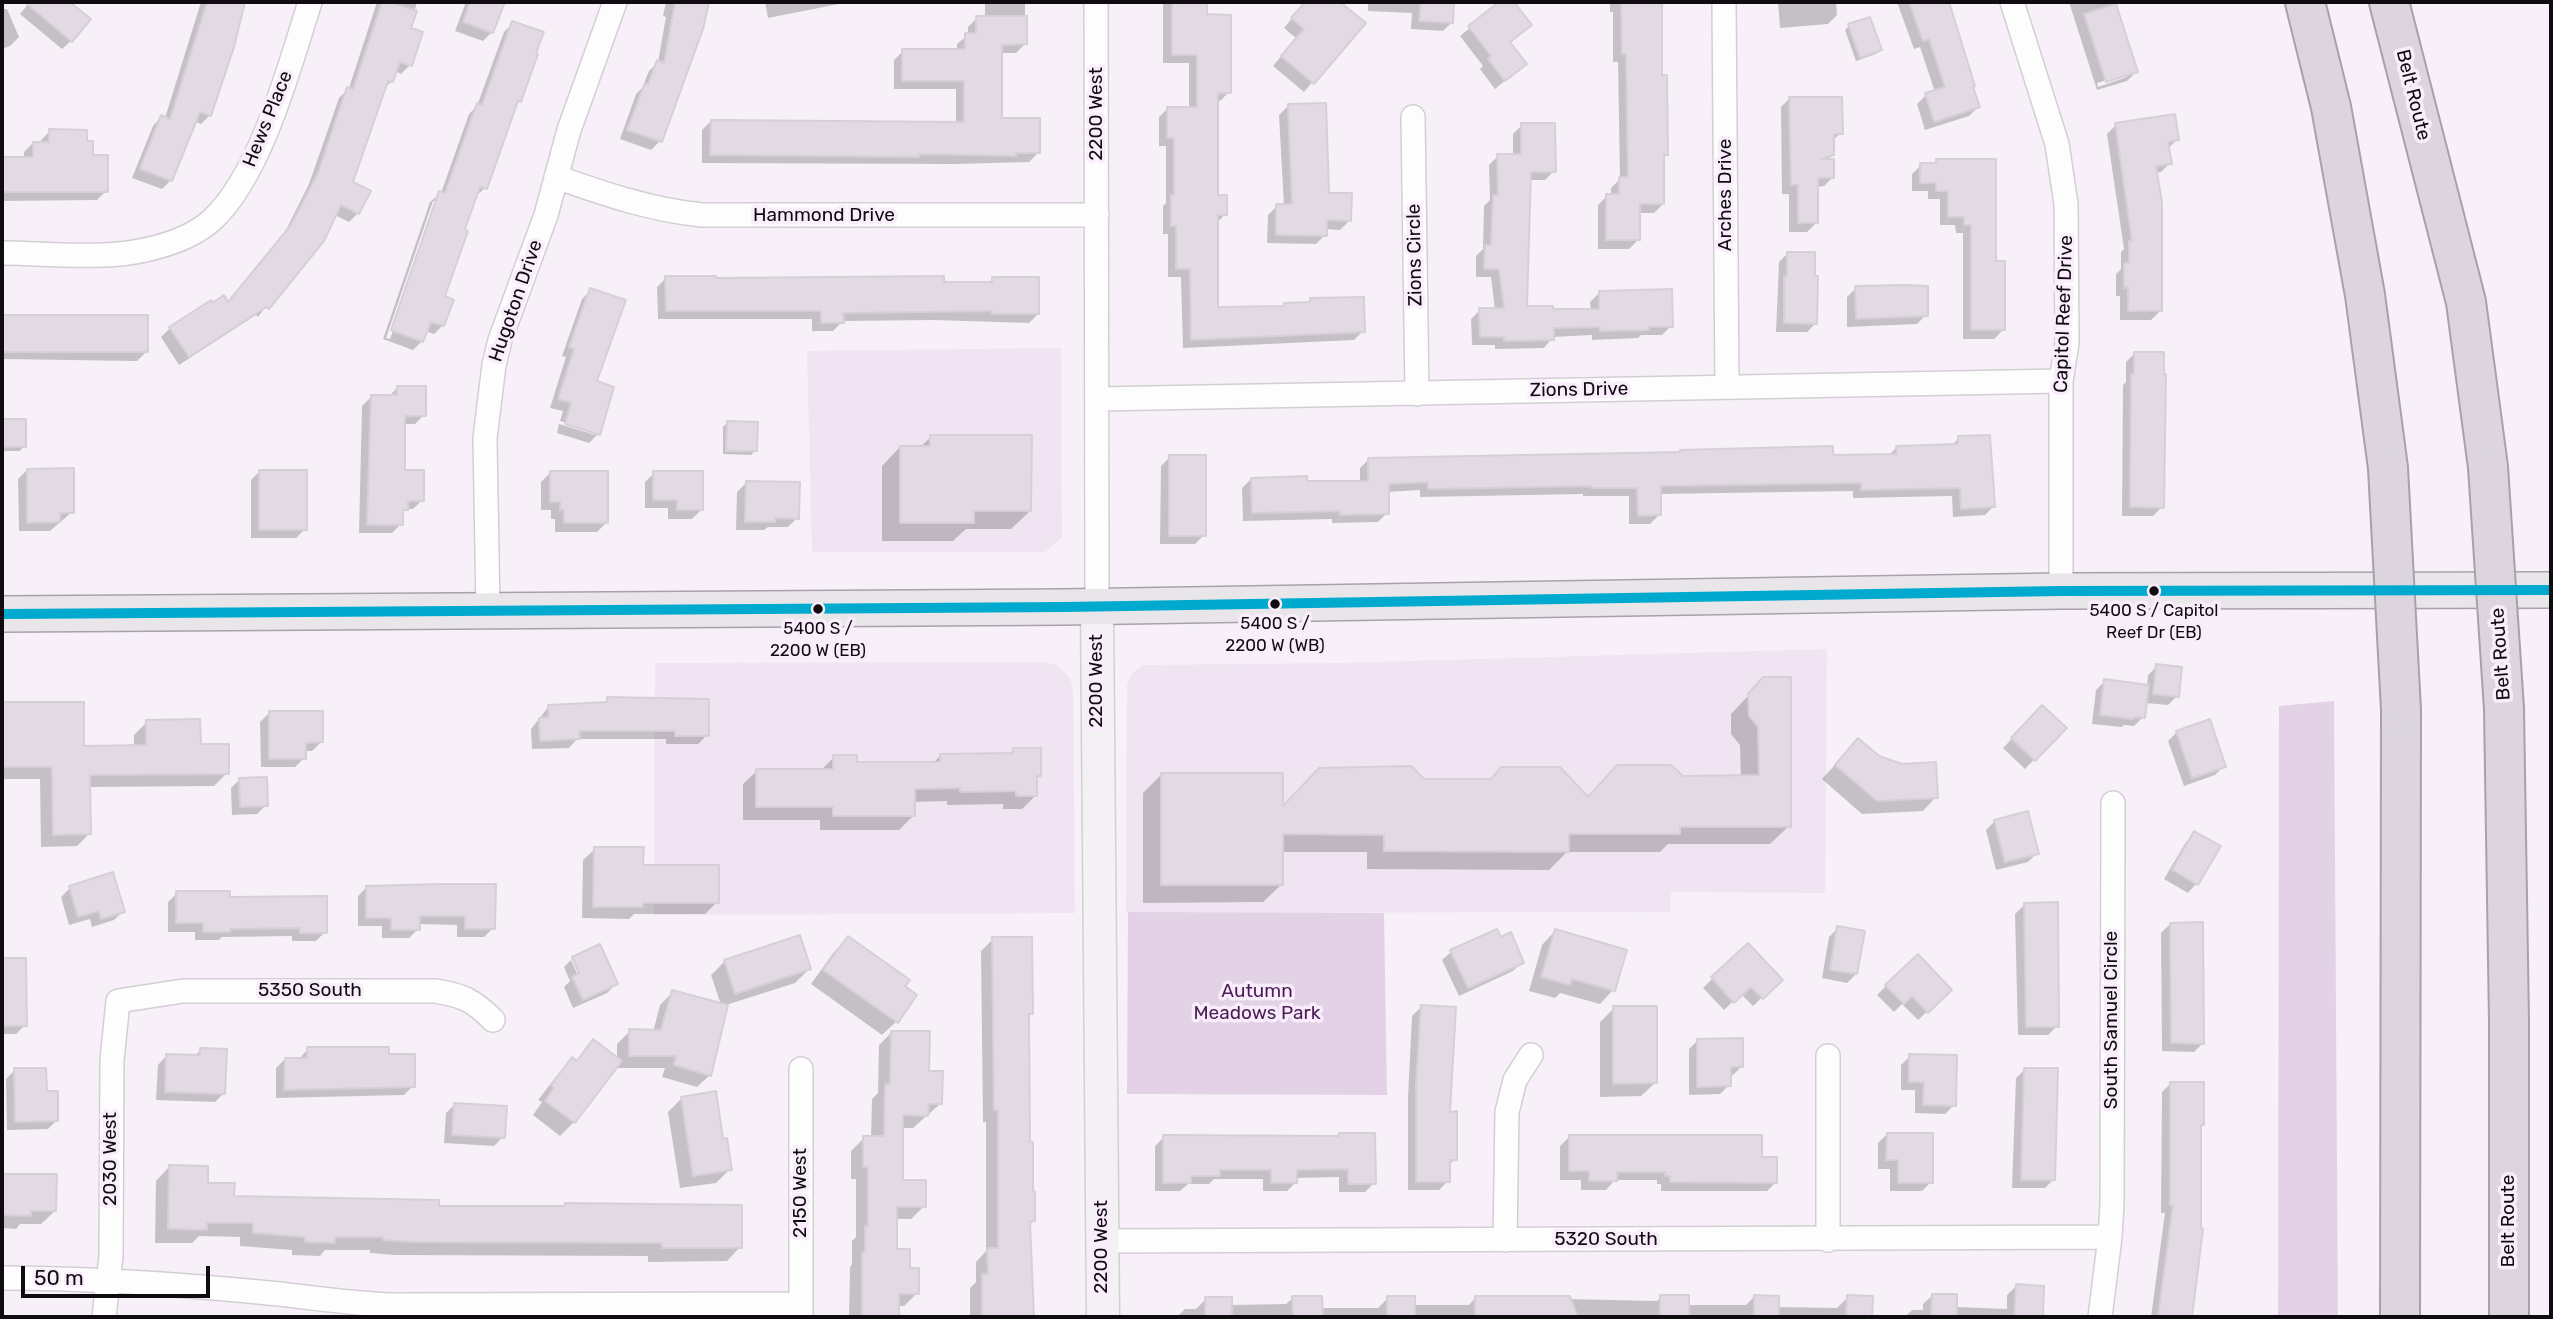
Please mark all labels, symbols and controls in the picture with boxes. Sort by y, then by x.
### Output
street label: Belt Route [2391,47,2435,143]
street label: 2200 West [1086,67,1108,161]
street label: Hews Place [238,68,298,170]
street label: Arches Drive [1715,139,1737,251]
street label: Zions Circle [1403,203,1427,307]
street label: Hammond Drive [753,205,895,227]
street label: Capitol Reef Drive [2050,235,2078,393]
street label: Hugoton Drive [484,237,548,365]
street label: Zions Drive [1530,378,1628,402]
marker: 5400 S / Capitol Reef Dr (EB) [2147,584,2161,598]
marker: 5400 S / 2200 W (WB) [1268,597,1282,611]
place label: 5400 S / Capitol Reef Dr (EB) [2090,601,2218,641]
marker: 5400 S / 2200 W (EB) [811,602,825,616]
street label: Belt Route [2486,607,2516,701]
place label: 5400 S / 2200 W (WB) [1225,614,1325,654]
place label: 5400 S / 2200 W (EB) [770,619,866,659]
street label: 2200 West [1086,634,1108,728]
street label: South Samuel Circle [2101,931,2123,1109]
street label: 5350 South [258,980,362,1002]
park label: Autumn Meadows Park [1193,981,1321,1025]
street label: 2030 West [100,1112,122,1206]
street label: 2150 West [790,1148,812,1238]
street label: Belt Route [2498,1175,2520,1267]
street label: 2200 West [1091,1200,1113,1294]
street label: 5320 South [1554,1229,1658,1251]
scale bar [24,1252,214,1296]
text: 50 m [34,1265,84,1290]

